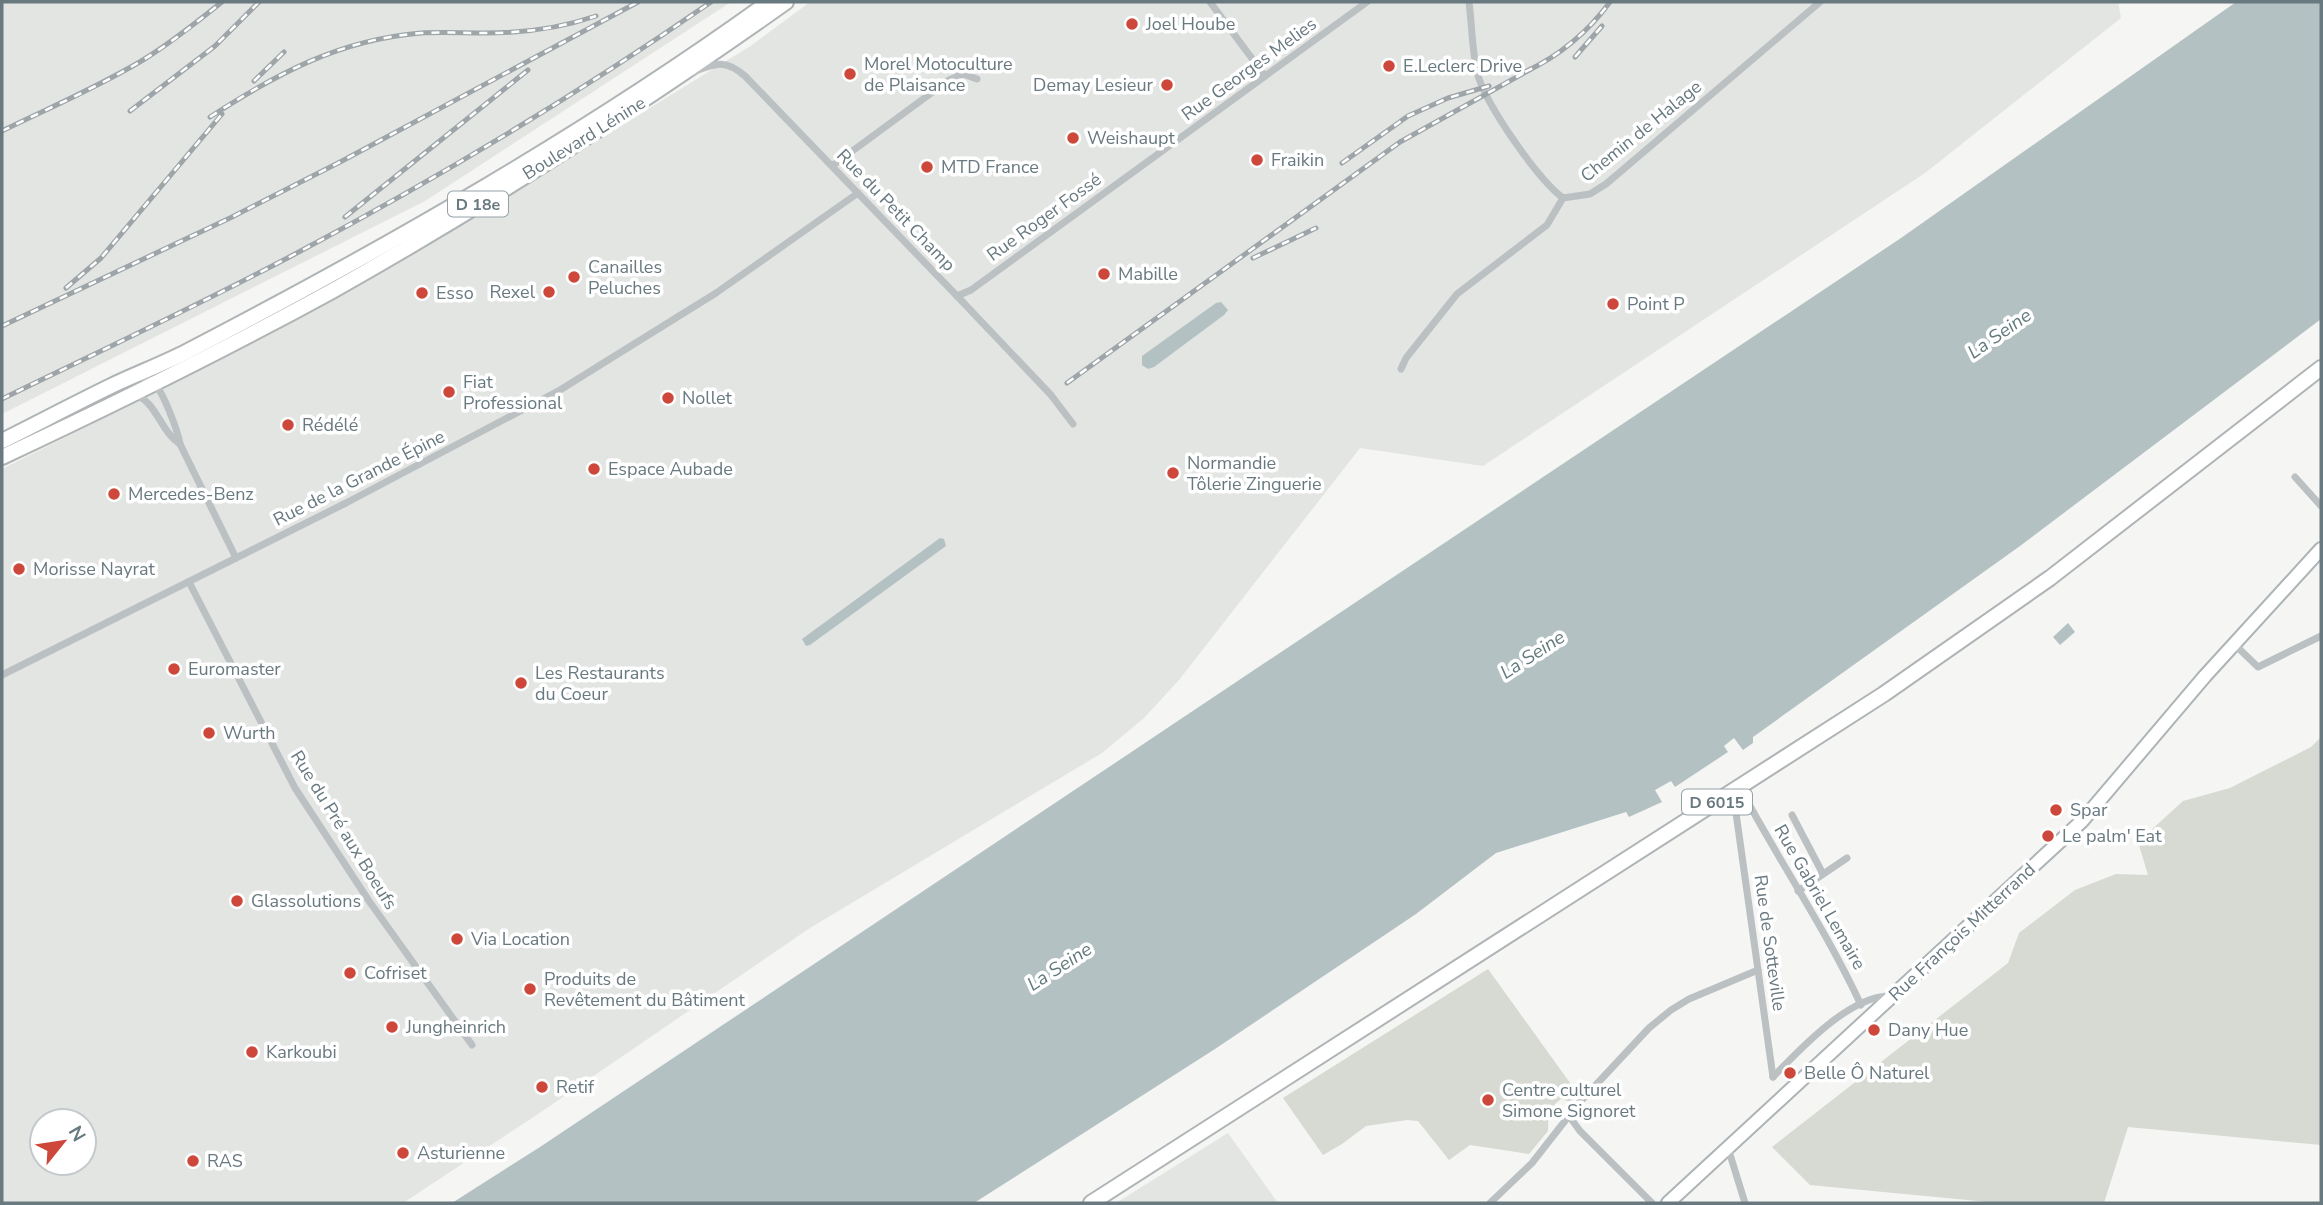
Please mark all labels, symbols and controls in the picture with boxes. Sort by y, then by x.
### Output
place label: Joel Hoube [1145,12,1235,36]
street label: Rue Georges Melies [1177,12,1321,126]
marker: Joel Hoube [1124,16,1140,32]
place label: Morel Motoculture de Plaisance [864,52,1013,97]
place label: E.Leclerc Drive [1403,54,1522,78]
marker: E.Leclerc Drive [1381,58,1397,74]
marker: Morel Motoculture de Plaisance [842,66,858,82]
place label: Demay Lesieur [1033,73,1154,97]
street label: Chemin de Halage [1575,75,1707,187]
marker: Demay Lesieur [1159,77,1175,93]
street label: Boulevard Lénine [518,91,650,185]
place label: Weishaupt [1087,126,1175,150]
marker: Weishaupt [1065,130,1081,146]
street label: Rue du Petit Champ [831,144,961,276]
place label: Fraikin [1271,148,1324,172]
marker: Fraikin [1249,152,1265,168]
place label: MTD France [941,155,1039,179]
marker: MTD France [919,159,935,175]
street label: Rue Roger Fossé [982,167,1106,267]
road number: D 18e [448,192,508,216]
place label: Canailles Peluches [588,255,662,300]
place label: Mabille [1118,262,1178,286]
marker: Mabille [1096,266,1112,282]
marker: Canailles Peluches [566,269,582,285]
place label: Rexel [490,280,536,304]
place label: Esso [436,281,474,305]
marker: Rexel [541,284,557,300]
marker: Esso [414,285,430,301]
place label: Point P [1627,292,1685,316]
marker: Point P [1605,296,1621,312]
water label: La Seine [1962,302,2037,365]
place label: Fiat Professional [463,370,563,415]
marker: Fiat Professional [441,384,457,400]
place label: Nollet [682,386,732,410]
marker: Nollet [660,390,676,406]
place label: Rédélé [302,413,358,437]
marker: Rédélé [280,417,296,433]
street label: Rue de la Grande Épine [269,424,449,532]
place label: Normandie Tôlerie Zinguerie [1187,451,1322,496]
place label: Espace Aubade [608,457,733,481]
marker: Espace Aubade [586,461,602,477]
marker: Normandie Tôlerie Zinguerie [1165,465,1181,481]
place label: Mercedes-Benz [128,482,254,506]
marker: Mercedes-Benz [106,486,122,502]
place label: Morisse Nayrat [33,557,155,581]
marker: Morisse Nayrat [11,561,27,577]
water label: La Seine [1495,624,1570,685]
place label: Euromaster [188,657,281,681]
marker: Euromaster [166,661,182,677]
place label: Les Restaurants du Coeur [535,661,665,706]
marker: Les Restaurants du Coeur [513,675,529,691]
place label: Wurth [223,721,275,745]
marker: Wurth [201,725,217,741]
street label: Rue du Pré aux Boeufs [285,746,403,914]
road number: D 6015 [1682,790,1752,814]
place label: Spar [2070,798,2108,822]
marker: Spar [2048,802,2064,818]
street label: Rue Gabriel Lemaire [1769,820,1871,974]
place label: Le palm' Eat [2062,824,2162,848]
marker: Le palm' Eat [2040,828,2056,844]
street label: Rue François Mitterrand [1884,858,2040,1006]
street label: Rue de Sotteville [1749,873,1791,1013]
place label: Glassolutions [251,889,361,913]
marker: Glassolutions [229,893,245,909]
place label: Via Location [470,927,570,951]
marker: Via Location [449,931,465,947]
water label: La Seine [1022,936,1097,997]
place label: Cofriset [364,961,427,985]
marker: Cofriset [342,965,358,981]
place label: Produits de Revêtement du Bâtiment [544,967,746,1012]
marker: Produits de Revêtement du Bâtiment [522,981,538,997]
place label: Jungheinrich [405,1015,506,1039]
place label: Dany Hue [1888,1018,1968,1042]
marker: Jungheinrich [384,1019,400,1035]
marker: Dany Hue [1866,1022,1882,1038]
place label: Karkoubi [266,1040,337,1064]
marker: Karkoubi [244,1044,260,1060]
place label: Belle Ô Naturel [1804,1061,1930,1085]
marker: Belle Ô Naturel [1782,1065,1798,1081]
place label: Retif [556,1075,595,1099]
place label: Centre culturel Simone Signoret [1502,1078,1636,1123]
marker: Retif [534,1079,550,1095]
marker: Centre culturel Simone Signoret [1480,1092,1496,1108]
north arrow [28,1107,98,1177]
text: N [62,1121,92,1147]
place label: Asturienne [417,1141,505,1165]
marker: Asturienne [395,1145,411,1161]
place label: RAS [207,1149,243,1173]
marker: RAS [185,1153,201,1169]

